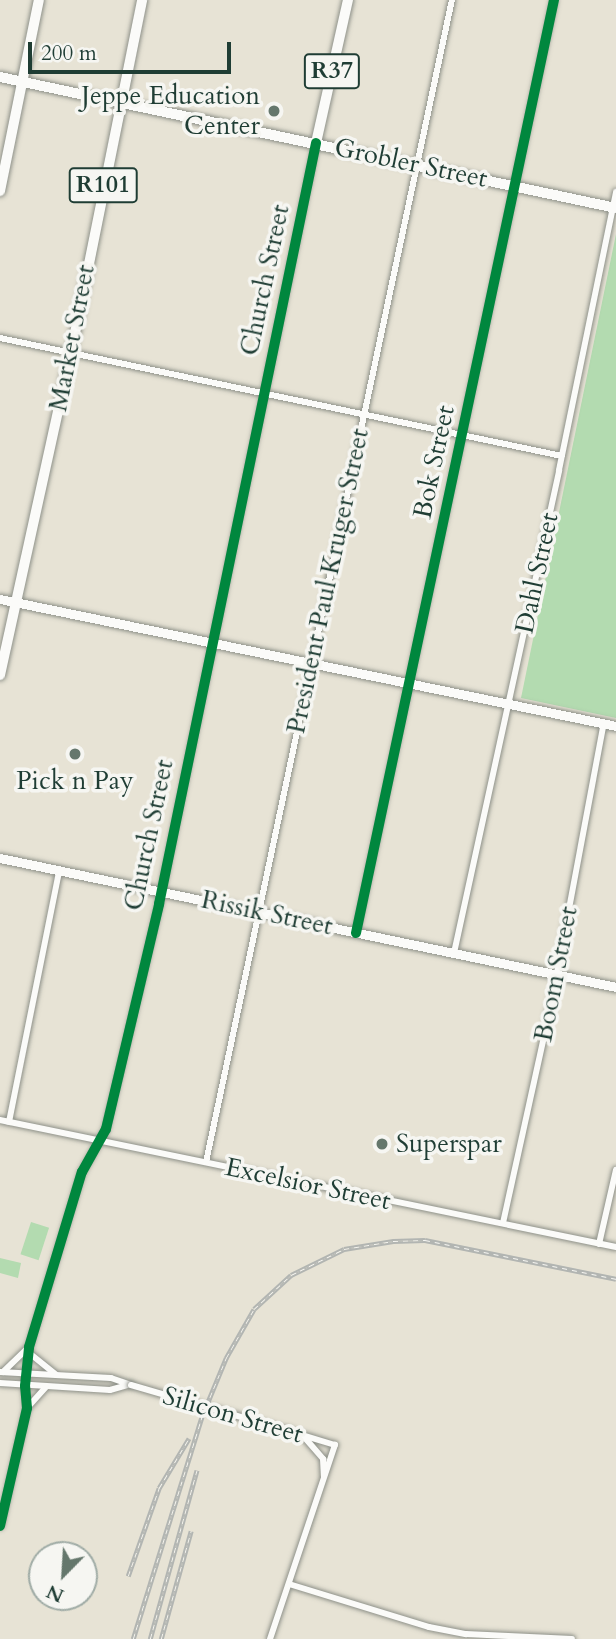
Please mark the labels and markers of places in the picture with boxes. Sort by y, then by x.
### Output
place label: Jeppe Education Center [81,80,260,142]
marker: Jeppe Education Center [266,103,282,119]
marker: Pick n Pay [67,746,83,762]
place label: Pick n Pay [16,765,134,797]
place label: Superspar [396,1128,502,1160]
marker: Superspar [374,1136,390,1152]

